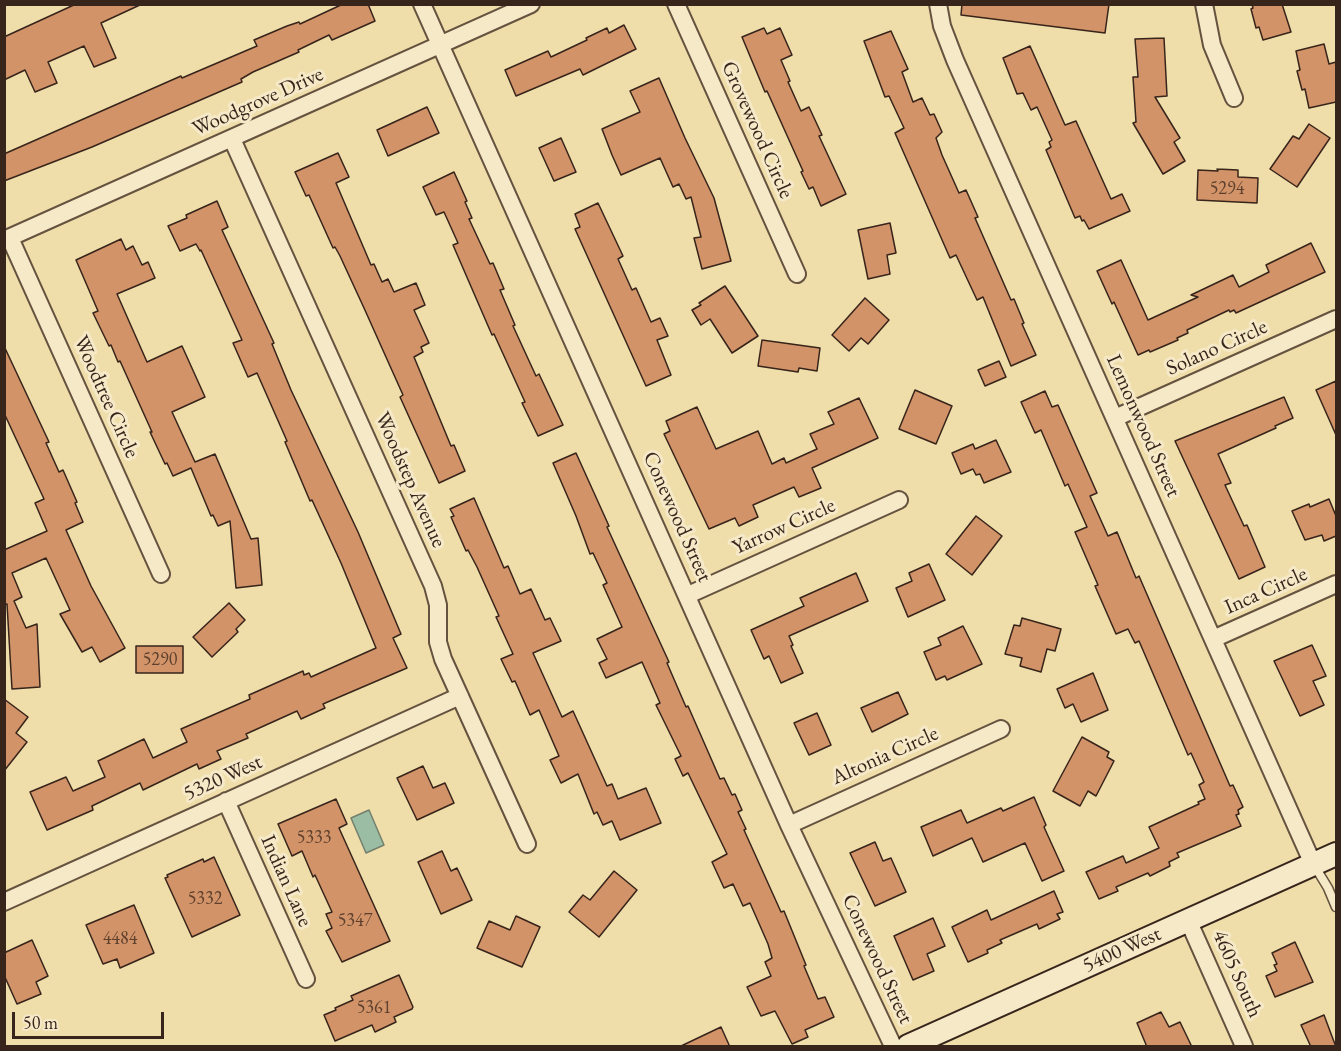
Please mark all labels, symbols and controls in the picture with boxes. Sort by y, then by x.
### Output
street label: Grovewood Circle [715,57,799,203]
street label: Woodgrove Drive [189,62,327,142]
house number: 5294 [1210,178,1244,200]
street label: Solano Circle [1163,315,1271,381]
street label: Woodtree Circle [68,332,144,462]
street label: Lemonwood Street [1100,351,1186,501]
street label: Woodstep Avenue [369,408,451,552]
street label: Conewood Street [637,448,717,586]
street label: Yarrow Circle [729,493,839,561]
street label: Inca Circle [1221,562,1311,620]
house number: 5290 [143,649,177,671]
street label: Altonia Circle [828,721,942,791]
street label: 5320 West [180,750,266,806]
house number: 5333 [297,827,331,849]
street label: Indian Lane [255,831,317,931]
house number: 5332 [188,888,222,910]
street label: Conewood Street [836,890,918,1028]
house number: 5347 [338,910,372,932]
street label: 5400 West [1079,922,1165,978]
street label: 4605 South [1207,926,1267,1022]
house number: 4484 [103,928,137,950]
house number: 5361 [357,997,391,1019]
scale bar [15,1000,166,1038]
text: 50 m [23,1011,58,1034]

